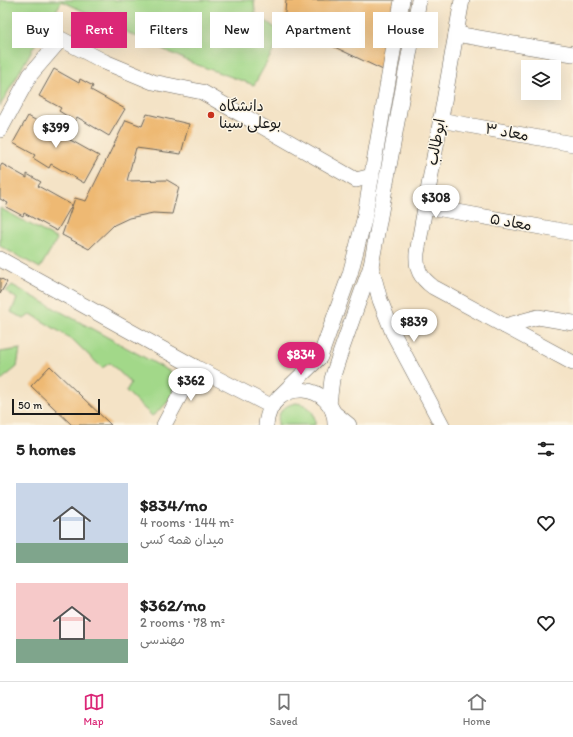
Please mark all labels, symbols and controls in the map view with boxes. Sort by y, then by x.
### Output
chip: Buy [12,12,63,48]
chip: Rent [71,12,127,48]
chip: Filters [135,12,202,48]
chip: New [210,12,264,48]
chip: Apartment [272,12,365,48]
chip: House [373,12,438,48]
map controls [521,60,561,100]
button: layers [521,60,561,100]
place label: دانشگاه بوعلی سینا [219,97,281,133]
marker: دانشگاه بوعلی سینا [206,110,216,120]
pin: $399 [32,115,80,149]
street label: ابوطالب [423,117,449,167]
street label: معاد ۳ [484,119,530,145]
text: $399 [42,120,70,135]
pin: $308 [412,185,460,219]
text: $308 [422,190,450,205]
street label: معاد ۵ [489,209,533,235]
pin: $839 [390,309,438,343]
text: $839 [400,314,428,329]
pin: $834 [277,342,325,376]
text: $834 [287,347,315,362]
pin: $362 [167,368,215,402]
text: $362 [177,373,205,388]
scale bar [12,397,100,416]
text: 50 m [18,399,42,412]
icon: filters [535,438,557,460]
text: 5 homes [16,439,76,459]
text: $834/mo [140,495,208,515]
icon: home [48,499,96,547]
icon: heart [535,512,557,534]
text: 4 rooms · 144 m² [140,515,234,530]
text: میدان همه کسی [140,532,224,547]
text: $362/mo [140,595,206,615]
icon: home [48,599,96,647]
icon: heart [535,612,557,634]
text: 2 rooms · 78 m² [140,615,225,630]
text: مهندسی [140,632,185,647]
tab: Map [83,691,105,728]
tab: Saved [270,691,298,728]
tab: Home [463,691,490,728]

